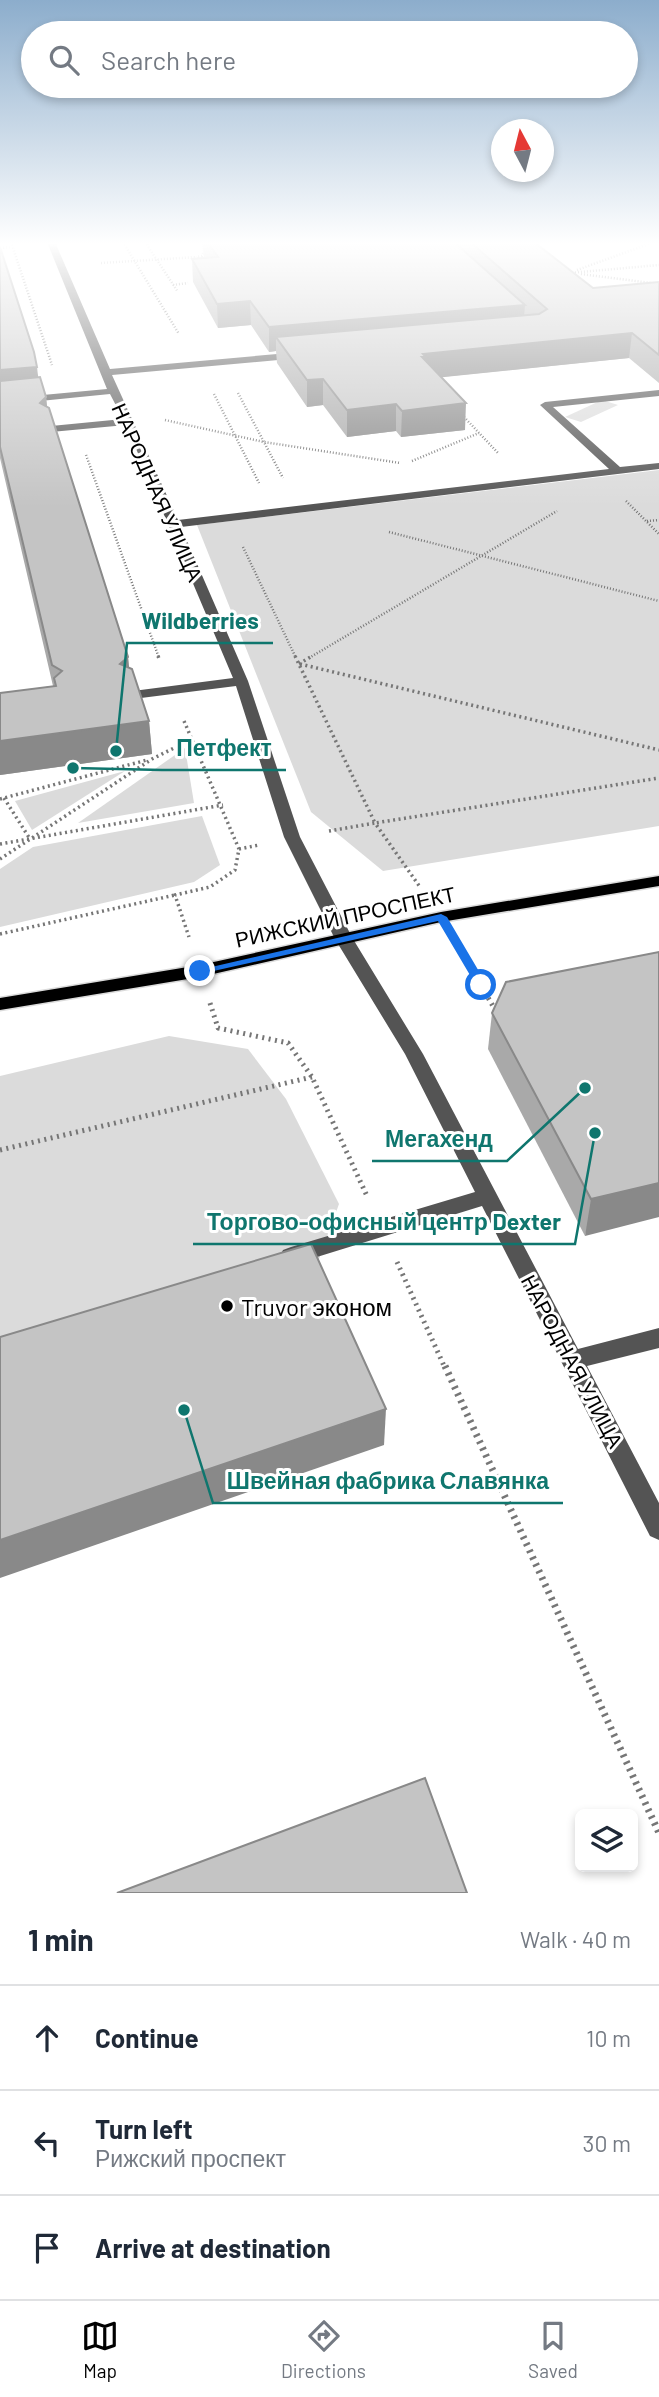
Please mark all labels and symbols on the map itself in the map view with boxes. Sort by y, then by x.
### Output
north arrow [491,119,554,182]
street label: НАРОДНАЯ УЛИЦА [107,399,209,585]
callout: Wildberries [127,599,273,643]
text: Wildberries [141,606,259,634]
callout: Петфект [162,726,286,770]
text: Петфект [176,733,272,761]
street label: РИЖСКИЙ ПРОСПЕКТ [233,880,457,952]
route end [184,955,215,986]
route start [465,969,496,1000]
callout: Мегахенд [372,1117,507,1161]
text: Мегахенд [385,1124,493,1152]
callout: Торгово-офисный центр Dexter [193,1200,575,1244]
text: Торгово-офисный центр Dexter [207,1207,561,1235]
street label: НАРОДНАЯ УЛИЦА [517,1270,629,1452]
place label: Truvor эконом [241,1292,392,1321]
marker: Truvor эконом [219,1298,235,1314]
callout: Швейная фабрика Славянка [213,1459,563,1503]
text: Швейная фабрика Славянка [227,1466,549,1494]

